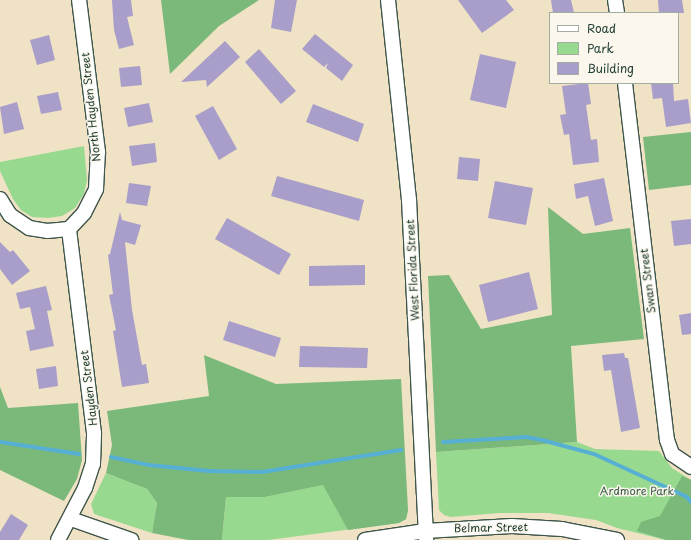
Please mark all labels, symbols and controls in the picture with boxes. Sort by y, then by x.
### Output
legend [549,12,679,84]
text: Road [587,19,616,37]
text: Park [587,39,614,57]
street label: North Hayden Street [79,51,103,163]
text: Building [587,59,634,77]
street label: West Florida Street [404,219,422,321]
street label: Swan Street [637,248,659,314]
street label: Hayden Street [78,349,100,427]
park label: Ardmore Park [600,484,674,498]
street label: Belmar Street [454,521,528,535]

